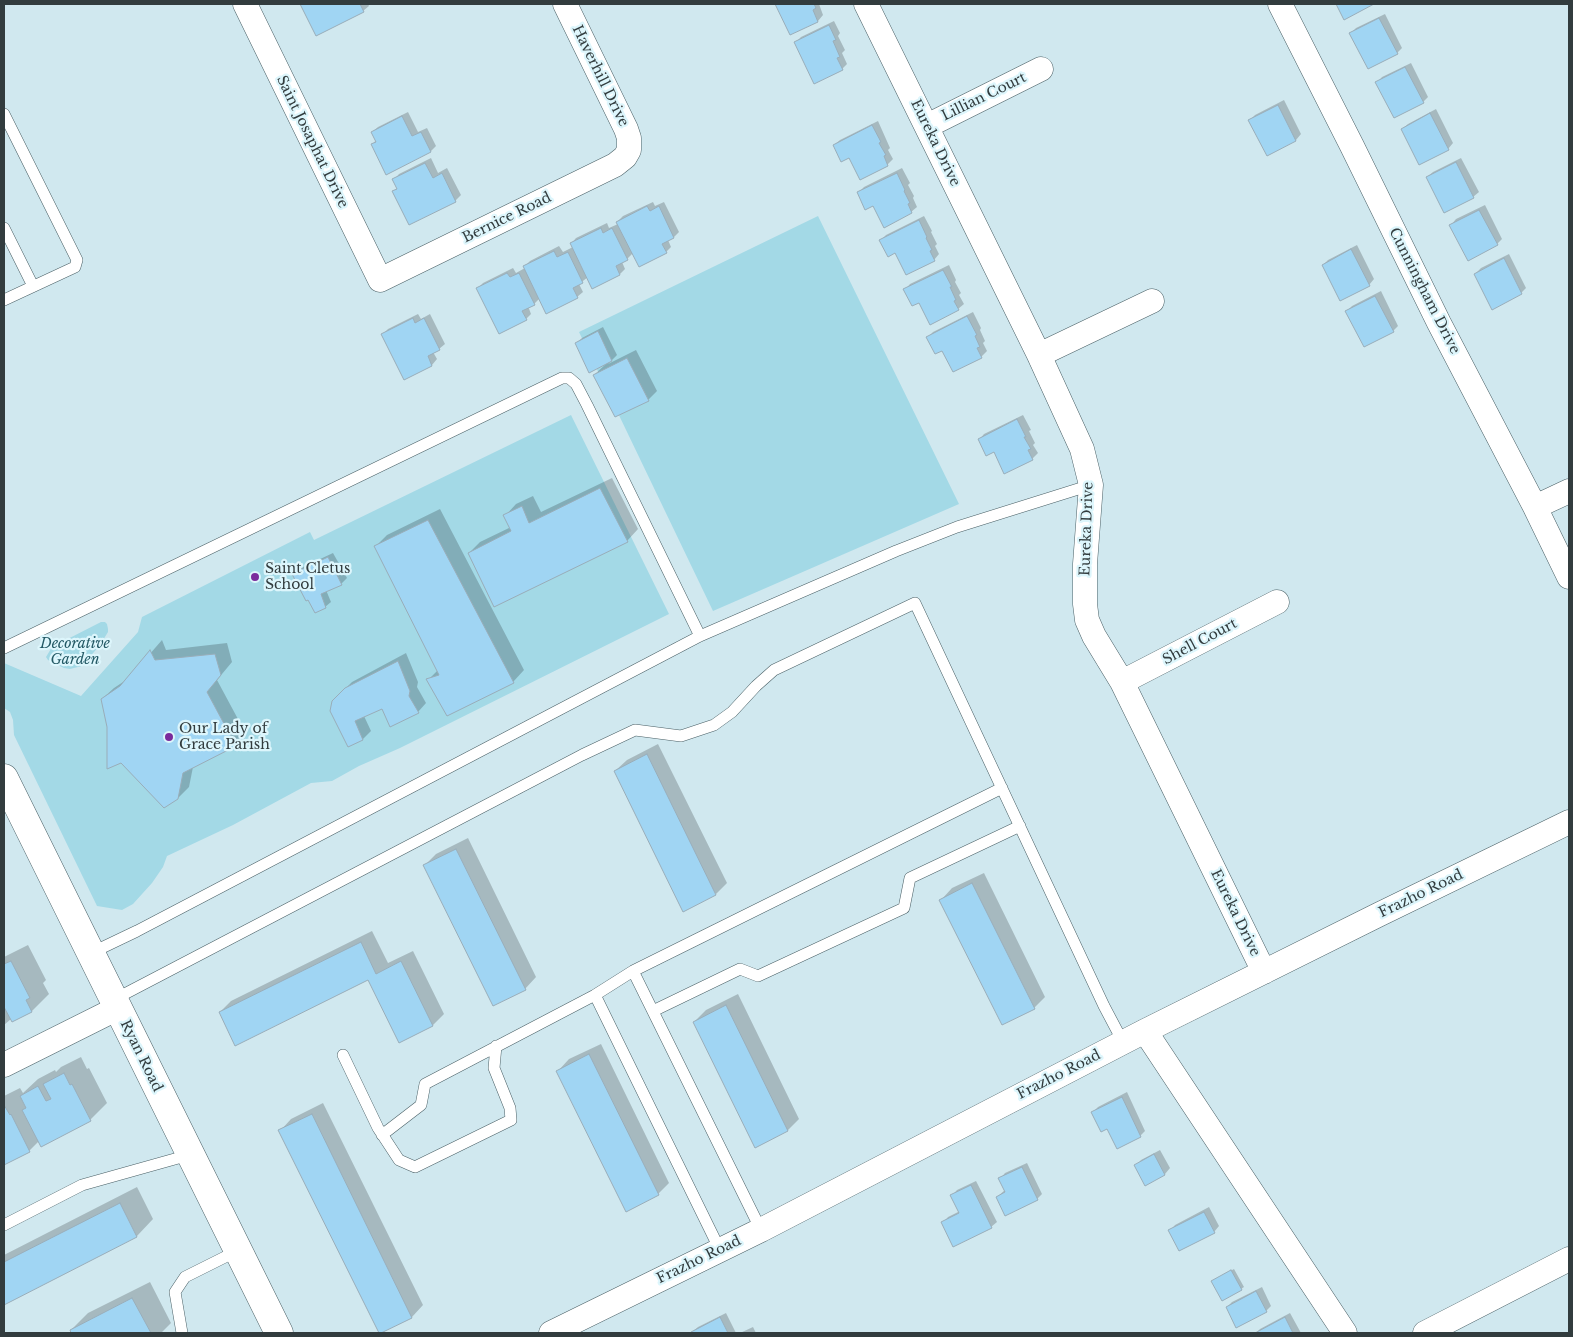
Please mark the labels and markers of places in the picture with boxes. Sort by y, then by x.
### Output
place label: Saint Cletus School [265,561,350,594]
marker: Saint Cletus School [249,571,261,583]
place label: Our Lady of Grace Parish [179,721,270,754]
marker: Our Lady of Grace Parish [163,731,175,743]

